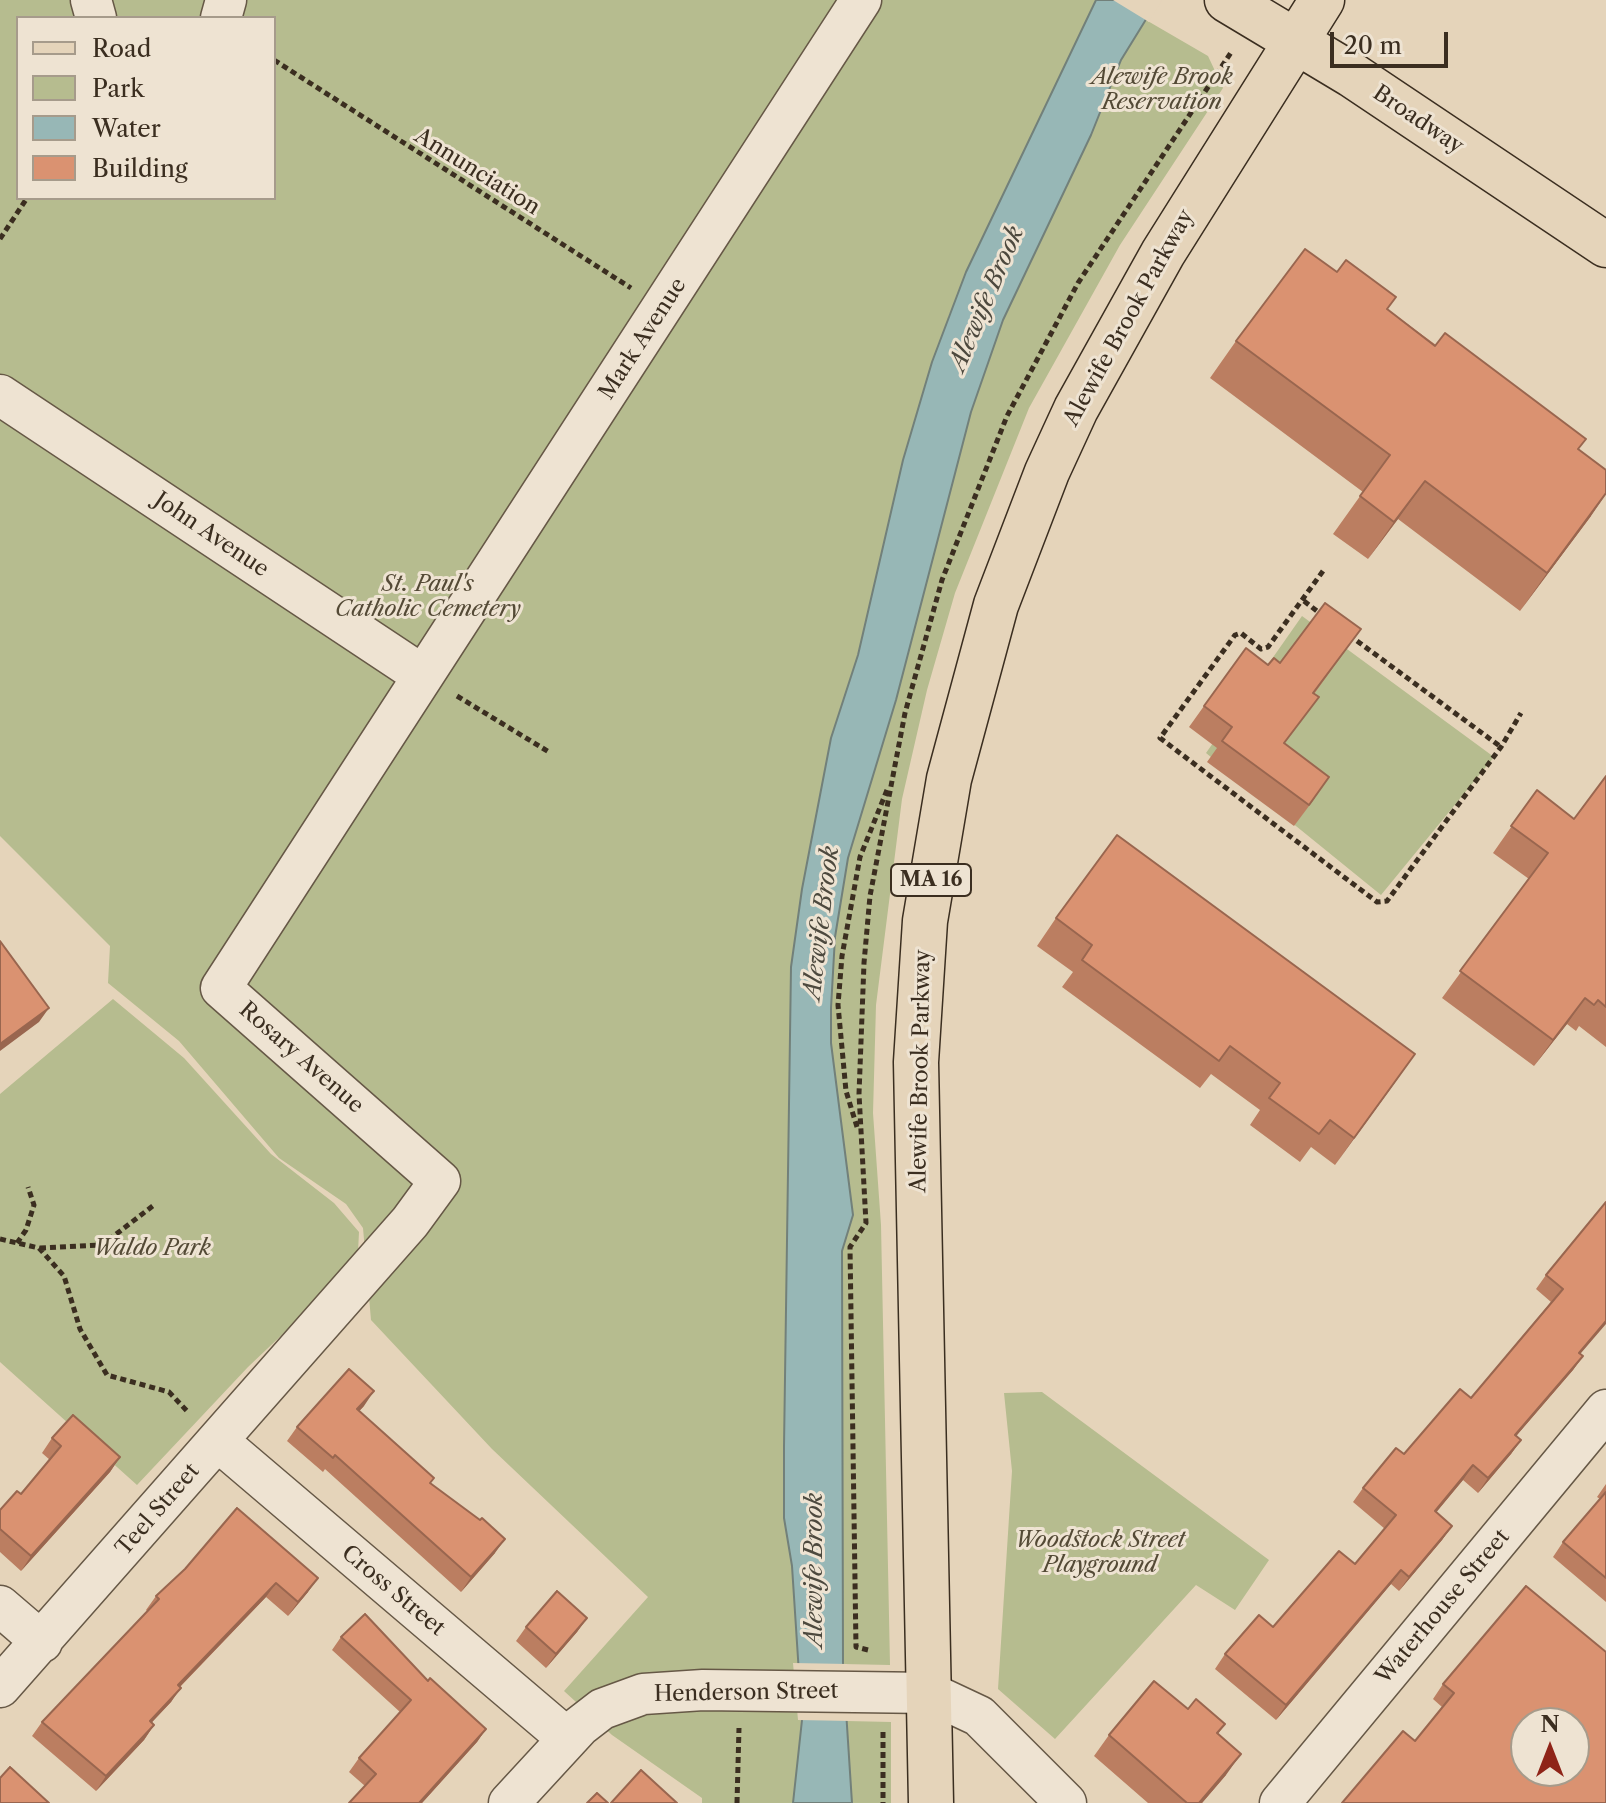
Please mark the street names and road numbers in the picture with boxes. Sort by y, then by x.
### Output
street label: Broadway [1368,80,1468,160]
street label: Annunciation [409,123,545,221]
street label: Alewife Brook Parkway [1058,205,1200,431]
street label: Mark Avenue [594,273,692,405]
street label: John Avenue [149,487,273,583]
road number: MA 16 [891,864,971,896]
street label: Alewife Brook Parkway [906,949,936,1193]
street label: Rosary Avenue [233,997,369,1119]
street label: Teel Street [111,1458,205,1562]
street label: Waterhouse Street [1371,1524,1515,1690]
street label: Cross Street [336,1540,450,1642]
street label: Henderson Street [654,1678,838,1708]

